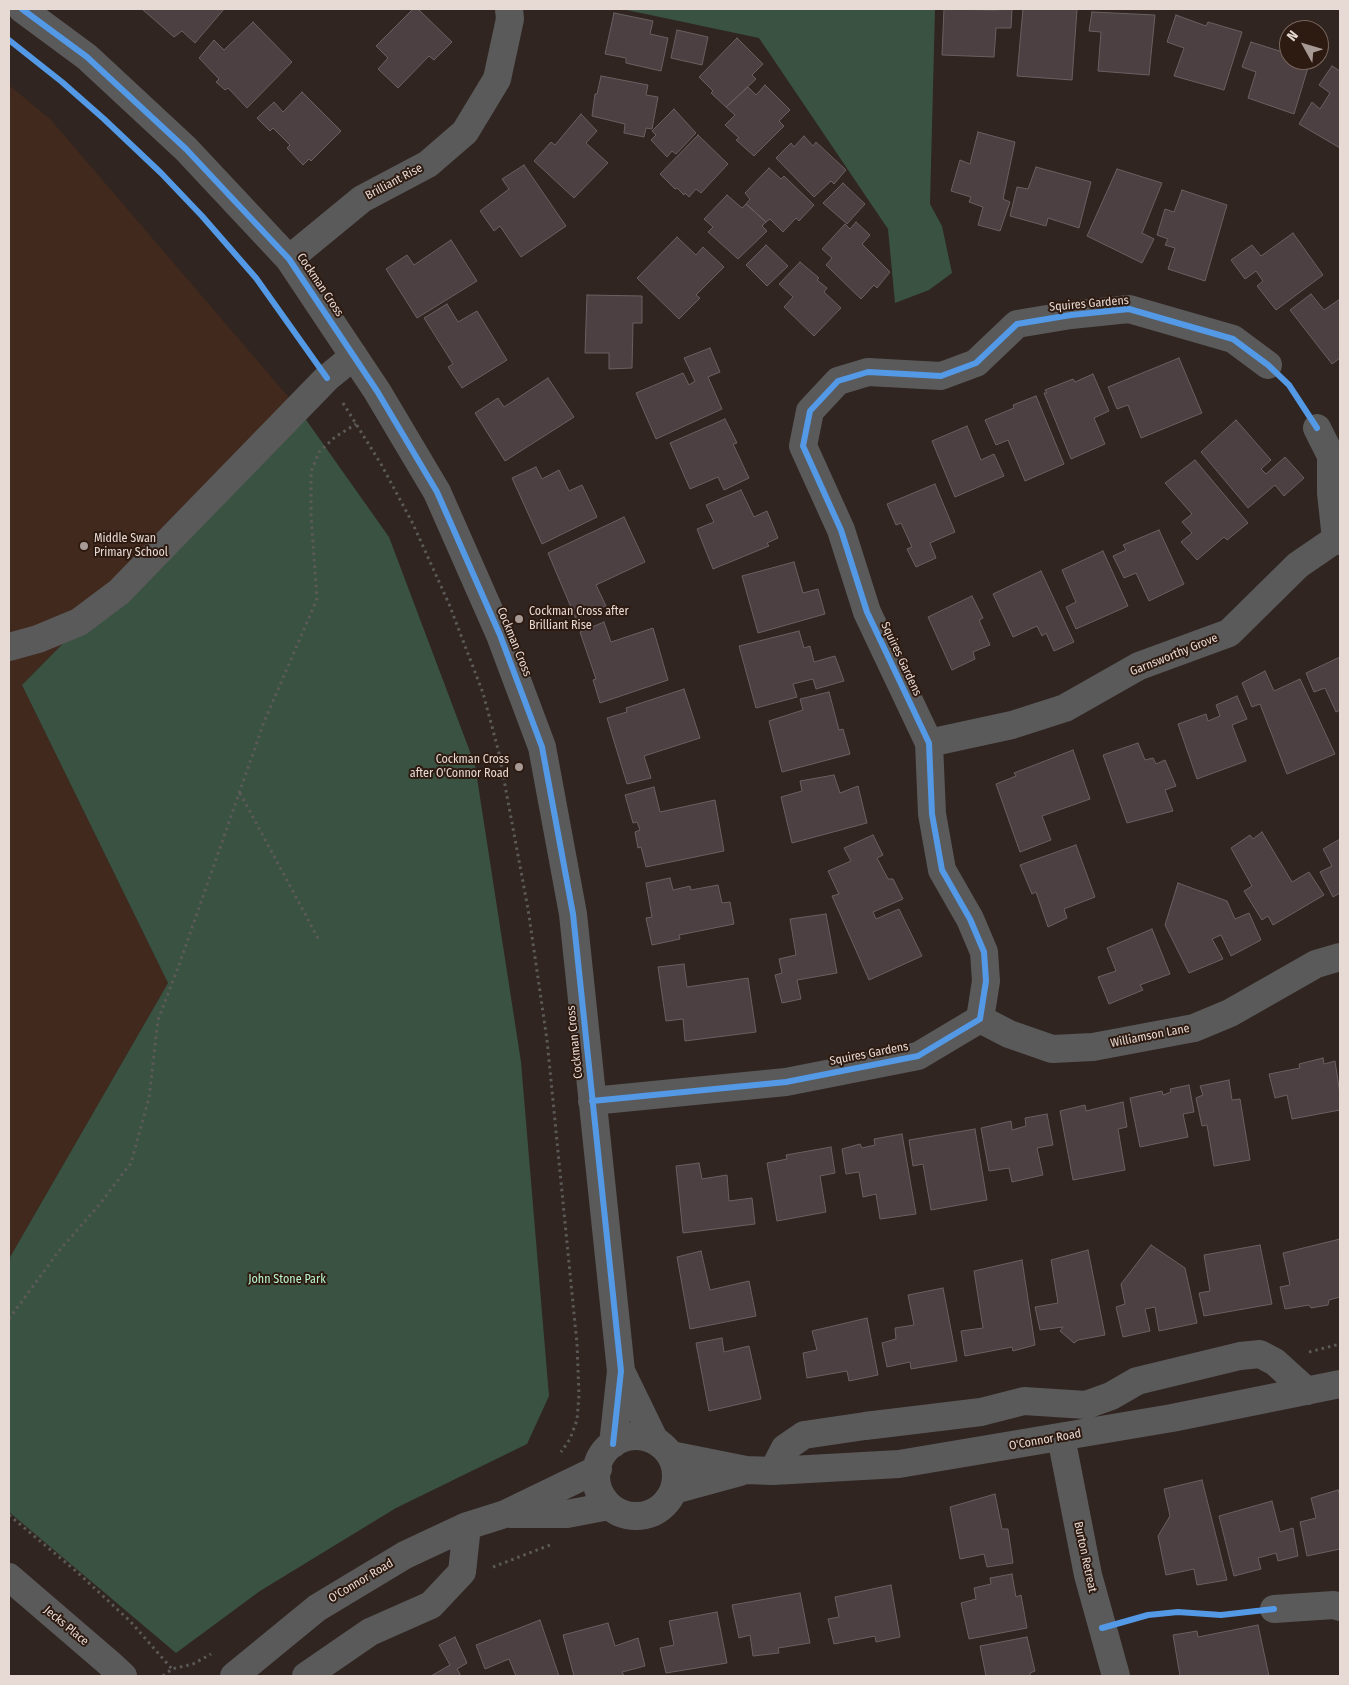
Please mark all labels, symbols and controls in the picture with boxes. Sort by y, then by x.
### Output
north arrow [1279,20,1329,70]
text: N [1283,27,1302,44]
street label: Brilliant Rise [363,161,425,203]
street label: Cockman Cross [294,251,346,319]
street label: Squires Gardens [1049,293,1129,315]
place label: Middle Swan Primary School [94,532,168,560]
marker: Middle Swan Primary School [78,540,90,552]
street label: Cockman Cross [494,605,534,679]
place label: Cockman Cross after Brilliant Rise [529,605,629,633]
marker: Cockman Cross after Brilliant Rise [513,613,525,625]
street label: Squires Gardens [878,620,924,698]
street label: Garnsworthy Grove [1128,631,1220,679]
place label: Cockman Cross after O'Connor Road [410,753,509,781]
marker: Cockman Cross after O'Connor Road [513,761,525,773]
street label: Cockman Cross [564,1005,586,1079]
street label: Williamson Lane [1109,1021,1191,1051]
street label: Squires Gardens [828,1039,910,1069]
park label: John Stone Park [248,1273,326,1287]
street label: O'Connor Road [1008,1427,1082,1453]
street label: Burton Retreat [1070,1520,1100,1594]
street label: O'Connor Road [326,1556,396,1606]
street label: Jecks Place [41,1603,91,1649]

